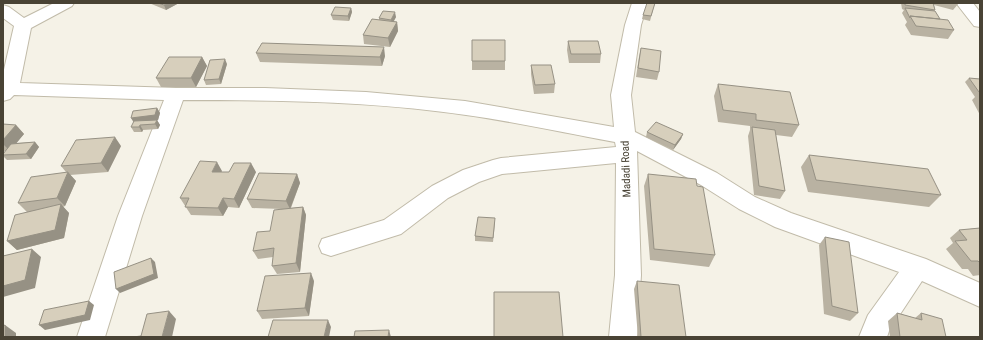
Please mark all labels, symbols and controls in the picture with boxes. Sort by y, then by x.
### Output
street label: Madadi Road [619,140,633,198]

